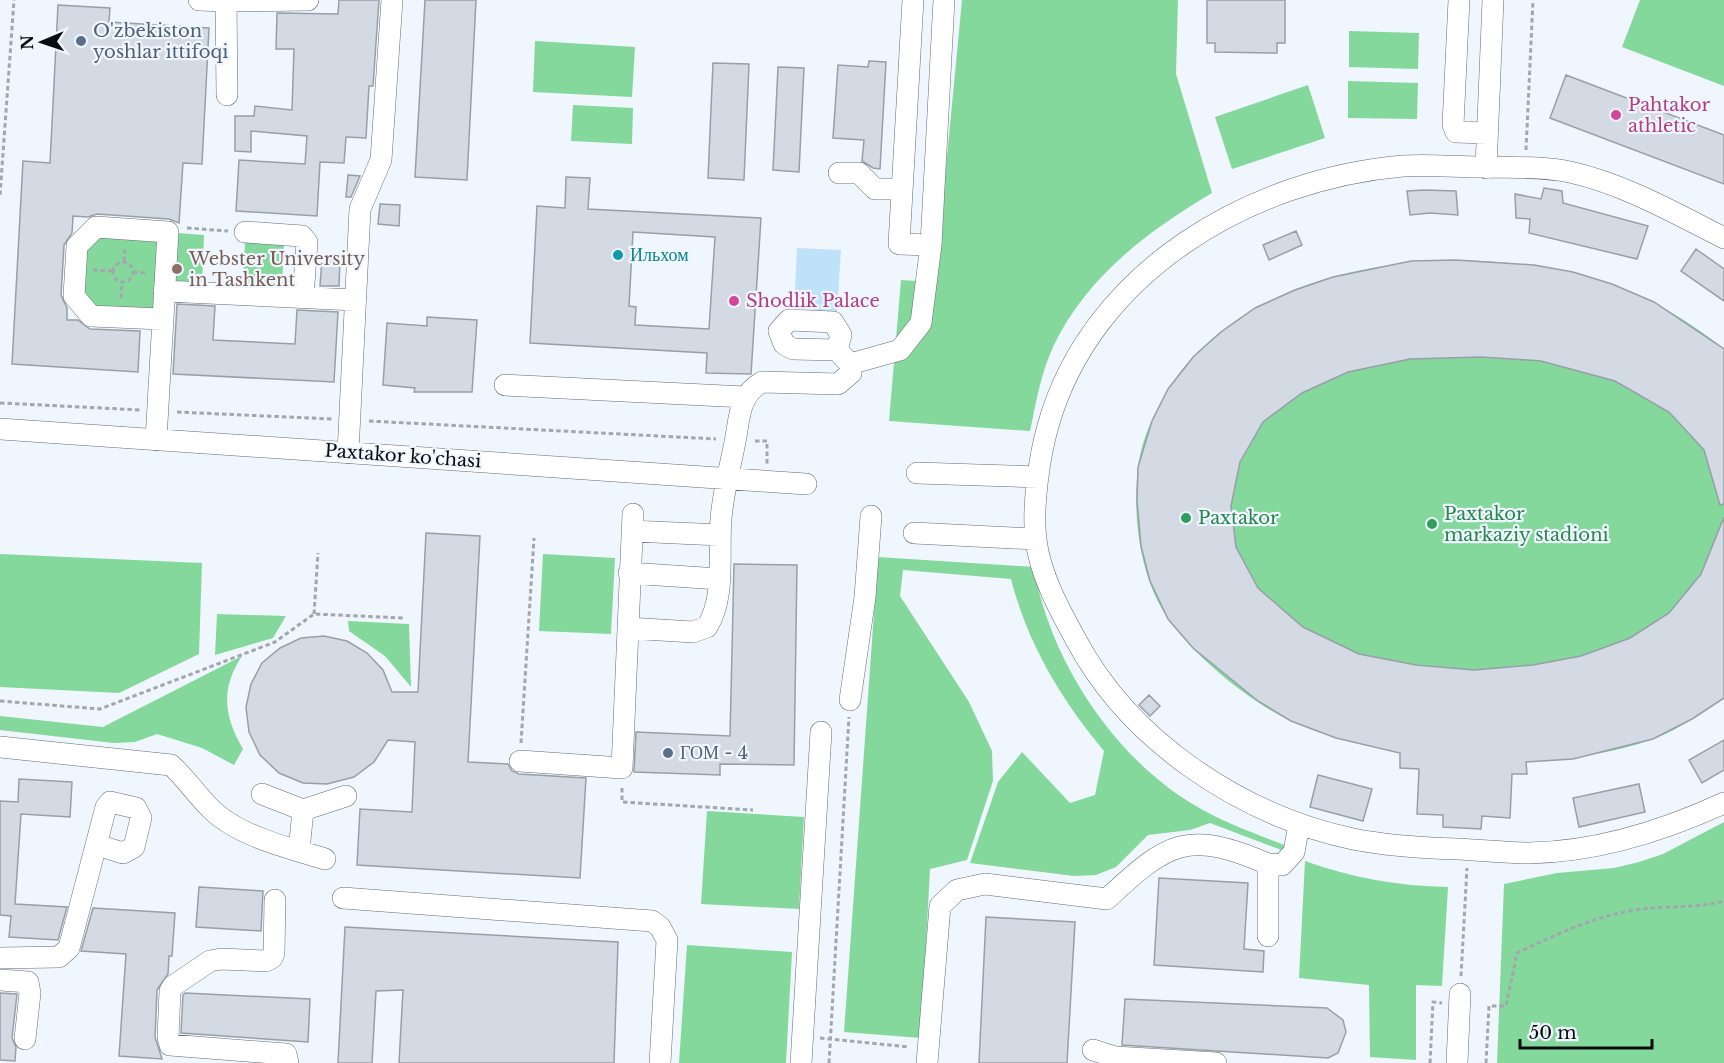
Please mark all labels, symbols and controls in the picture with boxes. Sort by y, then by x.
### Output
north arrow [12,12,72,72]
place label: O'zbekiston yoshlar ittifoqi [93,20,228,63]
marker: O'zbekiston yoshlar ittifoqi [74,34,88,48]
text: N [17,35,37,50]
place label: Pahtakor athletic [1628,94,1710,137]
marker: Pahtakor athletic [1609,108,1623,122]
place label: Ильхом [630,244,689,266]
place label: Webster University in Tashkent [188,248,365,291]
marker: Ильхом [611,248,625,262]
marker: Webster University in Tashkent [170,262,184,276]
place label: Shodlik Palace [746,290,880,312]
marker: Shodlik Palace [727,294,741,308]
street label: Paxtakor ko'chasi [324,440,482,472]
place label: Paxtakor markaziy stadioni [1444,503,1609,546]
place label: Paxtakor [1198,507,1279,529]
marker: Paxtakor [1179,511,1193,525]
marker: Paxtakor markaziy stadioni [1425,517,1439,531]
place label: ГОМ - 4 [680,742,748,764]
marker: ГОМ - 4 [661,746,675,760]
scale bar [1520,1012,1652,1050]
text: 50 m [1529,1022,1577,1044]

